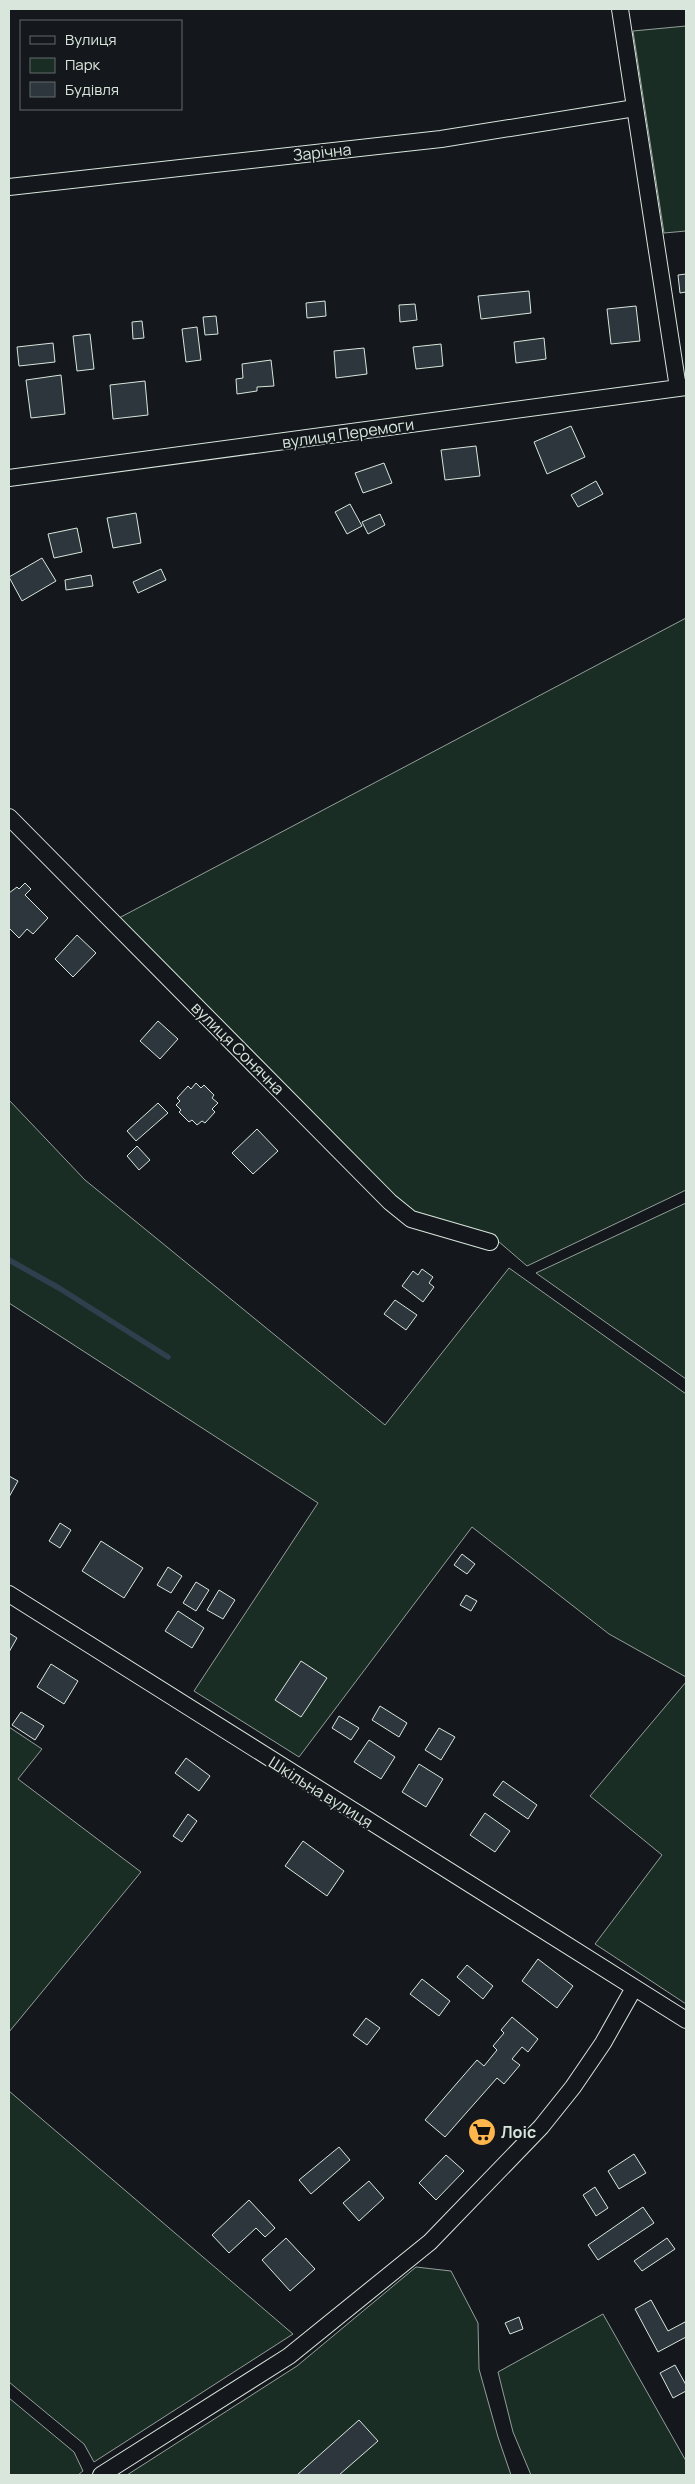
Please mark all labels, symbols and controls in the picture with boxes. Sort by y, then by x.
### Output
legend [20,20,182,110]
text: Вулиця [65,29,117,50]
text: Парк [65,54,101,75]
text: Будівля [65,79,119,100]
street label: Зарічна [292,138,352,166]
street label: вулиця Перемоги [281,413,415,453]
street label: вулиця Сонячна [187,997,289,1099]
street label: Шкільна вулиця [265,1751,377,1833]
supermarket icon: Лоіс [467,2117,497,2147]
place label: Лоіс [501,2121,536,2143]

